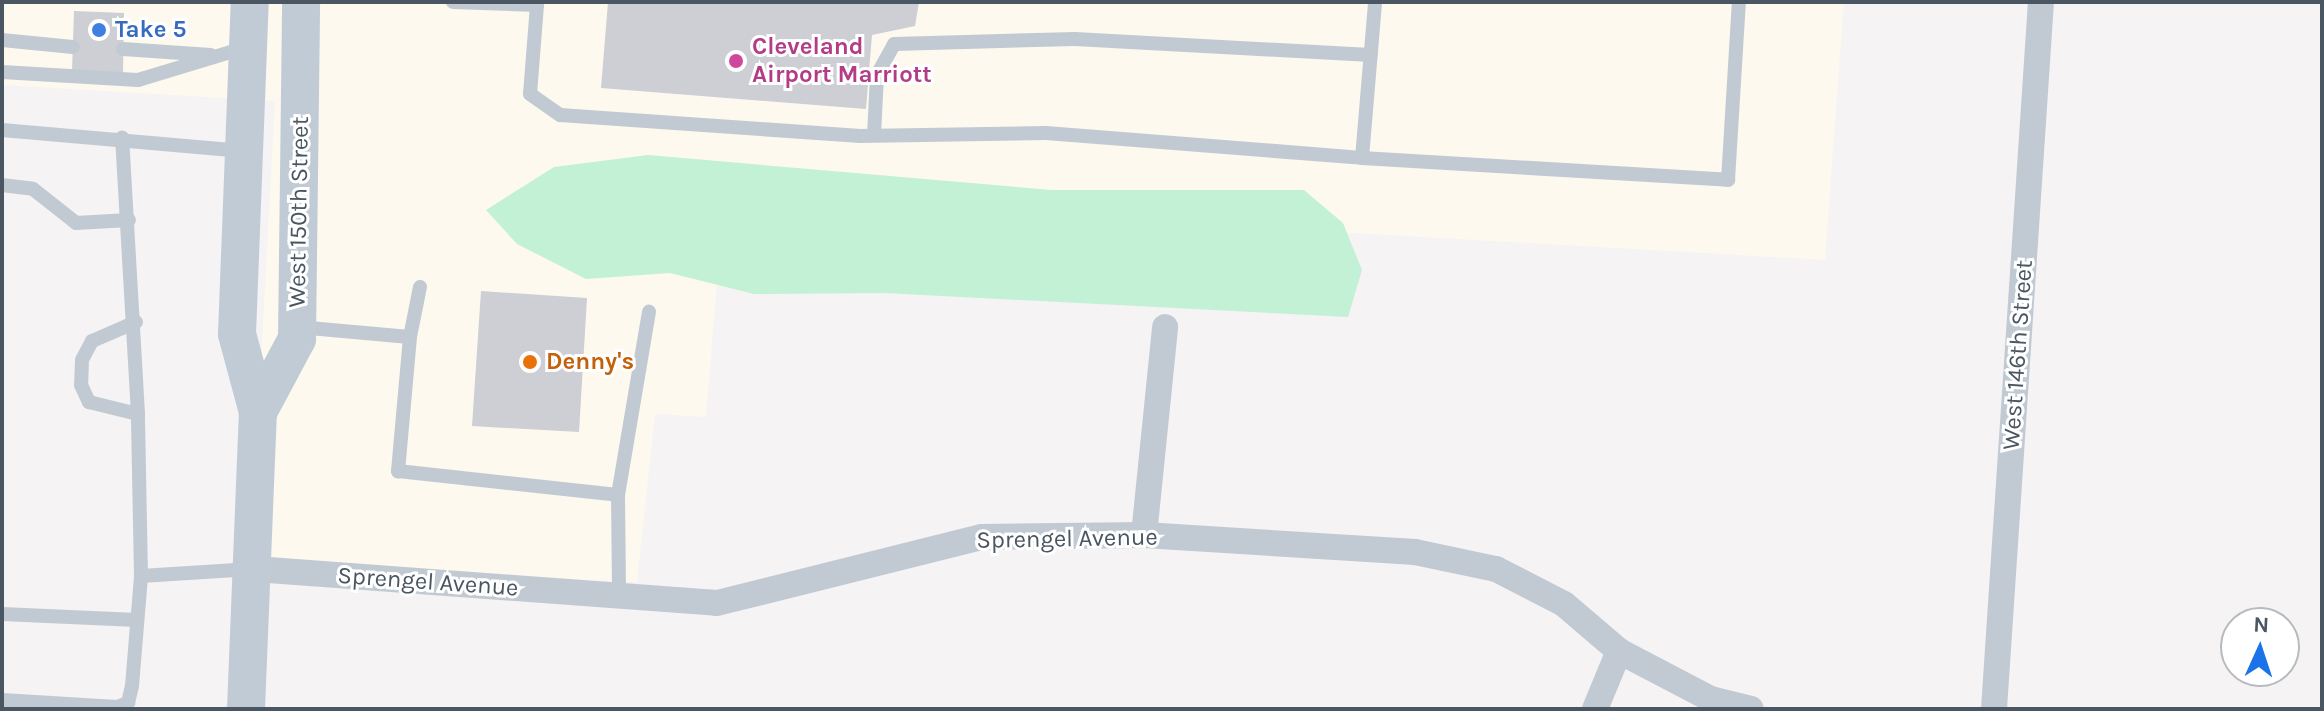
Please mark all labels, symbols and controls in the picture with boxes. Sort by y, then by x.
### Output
place label: Take 5 [115,16,186,44]
marker: Take 5 [90,21,108,39]
place label: Cleveland Airport Marriott [752,33,932,89]
marker: Cleveland Airport Marriott [727,52,745,70]
street label: West 150th Street [283,116,315,308]
street label: West 146th Street [1997,259,2039,451]
place label: Denny's [546,348,634,376]
marker: Denny's [521,353,539,371]
street label: Sprengel Avenue [976,523,1158,555]
street label: Sprengel Avenue [337,561,519,603]
north arrow [2220,607,2300,687]
text: N [2253,612,2270,638]

